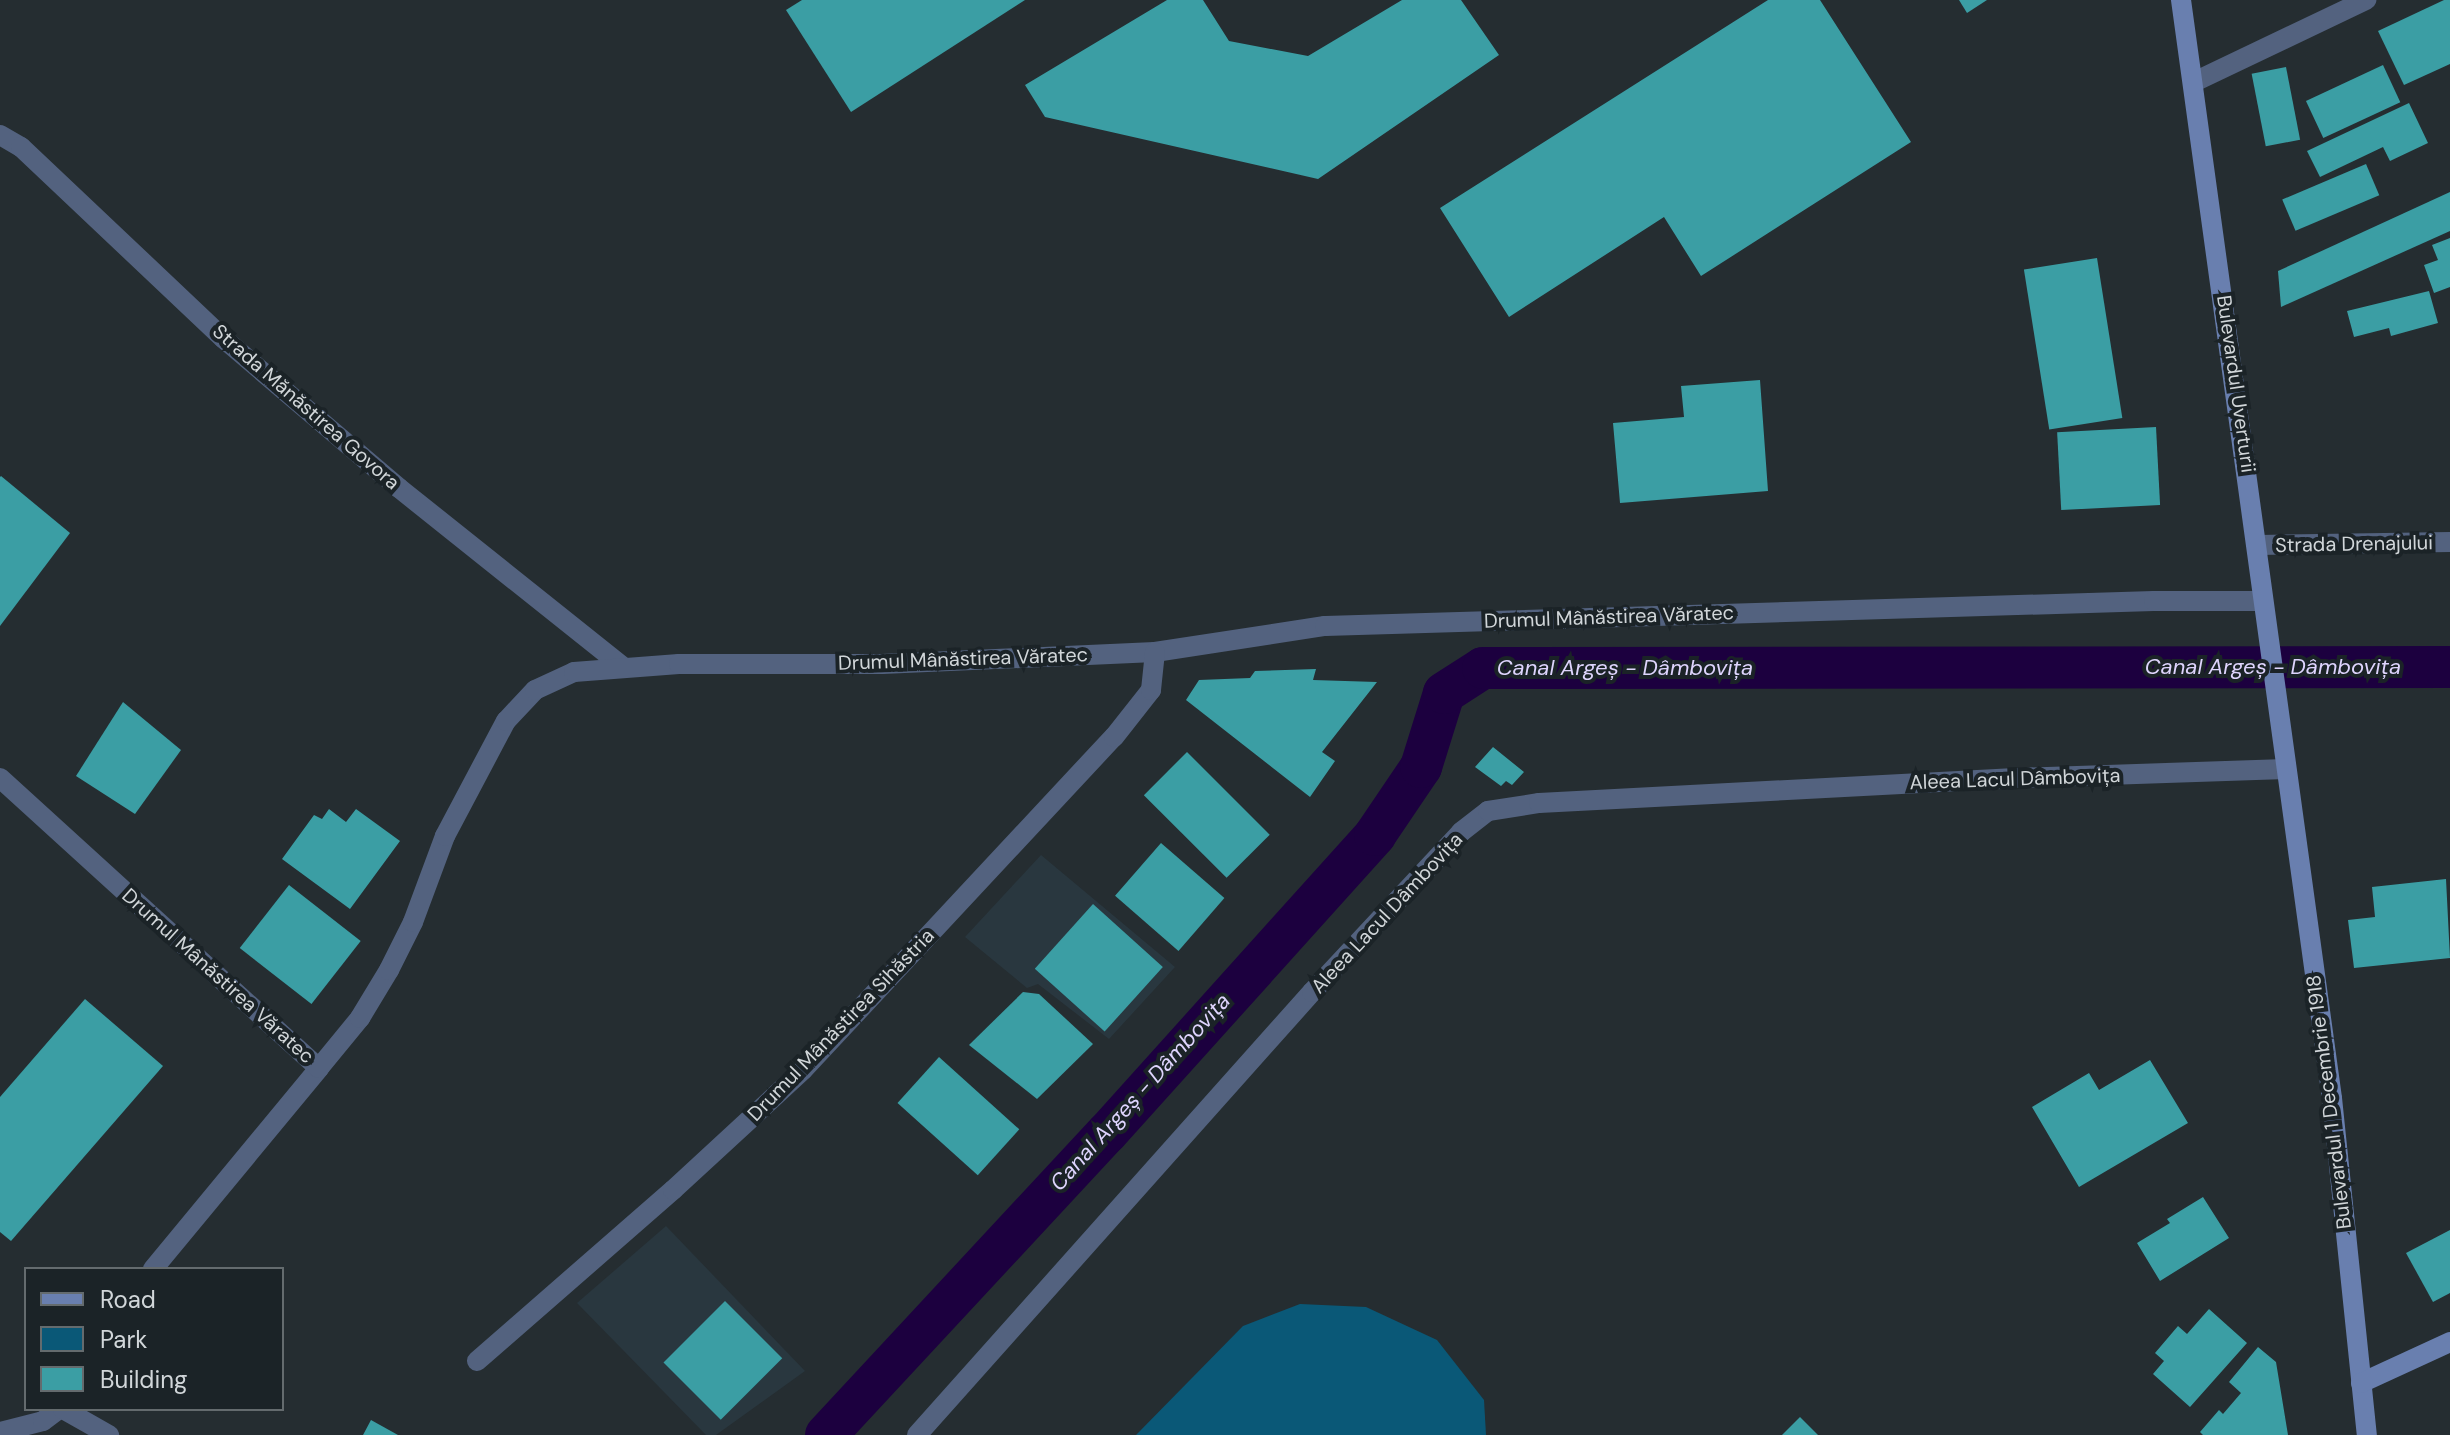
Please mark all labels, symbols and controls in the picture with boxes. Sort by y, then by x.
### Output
street label: Bulevardul Uverturii [2212,294,2260,474]
street label: Strada Mănăstirea Govora [208,319,404,495]
street label: Strada Drenajului [2275,531,2433,557]
street label: Drumul Mânăstirea Văratec [1484,601,1734,633]
street label: Drumul Mânăstirea Văratec [838,643,1088,675]
water label: Canal Argeș - Dâmbovița [2145,654,2401,680]
water label: Canal Argeș - Dâmbovița [1497,655,1753,681]
street label: Aleea Lacul Dâmbovița [1909,763,2121,795]
street label: Aleea Lacul Dâmbovița [1306,828,1468,998]
street label: Drumul Mânăstirea Văratec [117,883,319,1069]
street label: Drumul Mânăstirea Sihăstria [743,924,939,1126]
street label: Bulevardul 1 Decembrie 1918 [2301,973,2357,1231]
water label: Canal Argeș - Dâmbovița [1044,988,1236,1196]
legend [24,1267,284,1411]
text: Road [100,1284,156,1315]
text: Park [100,1324,147,1355]
text: Building [100,1364,187,1395]

